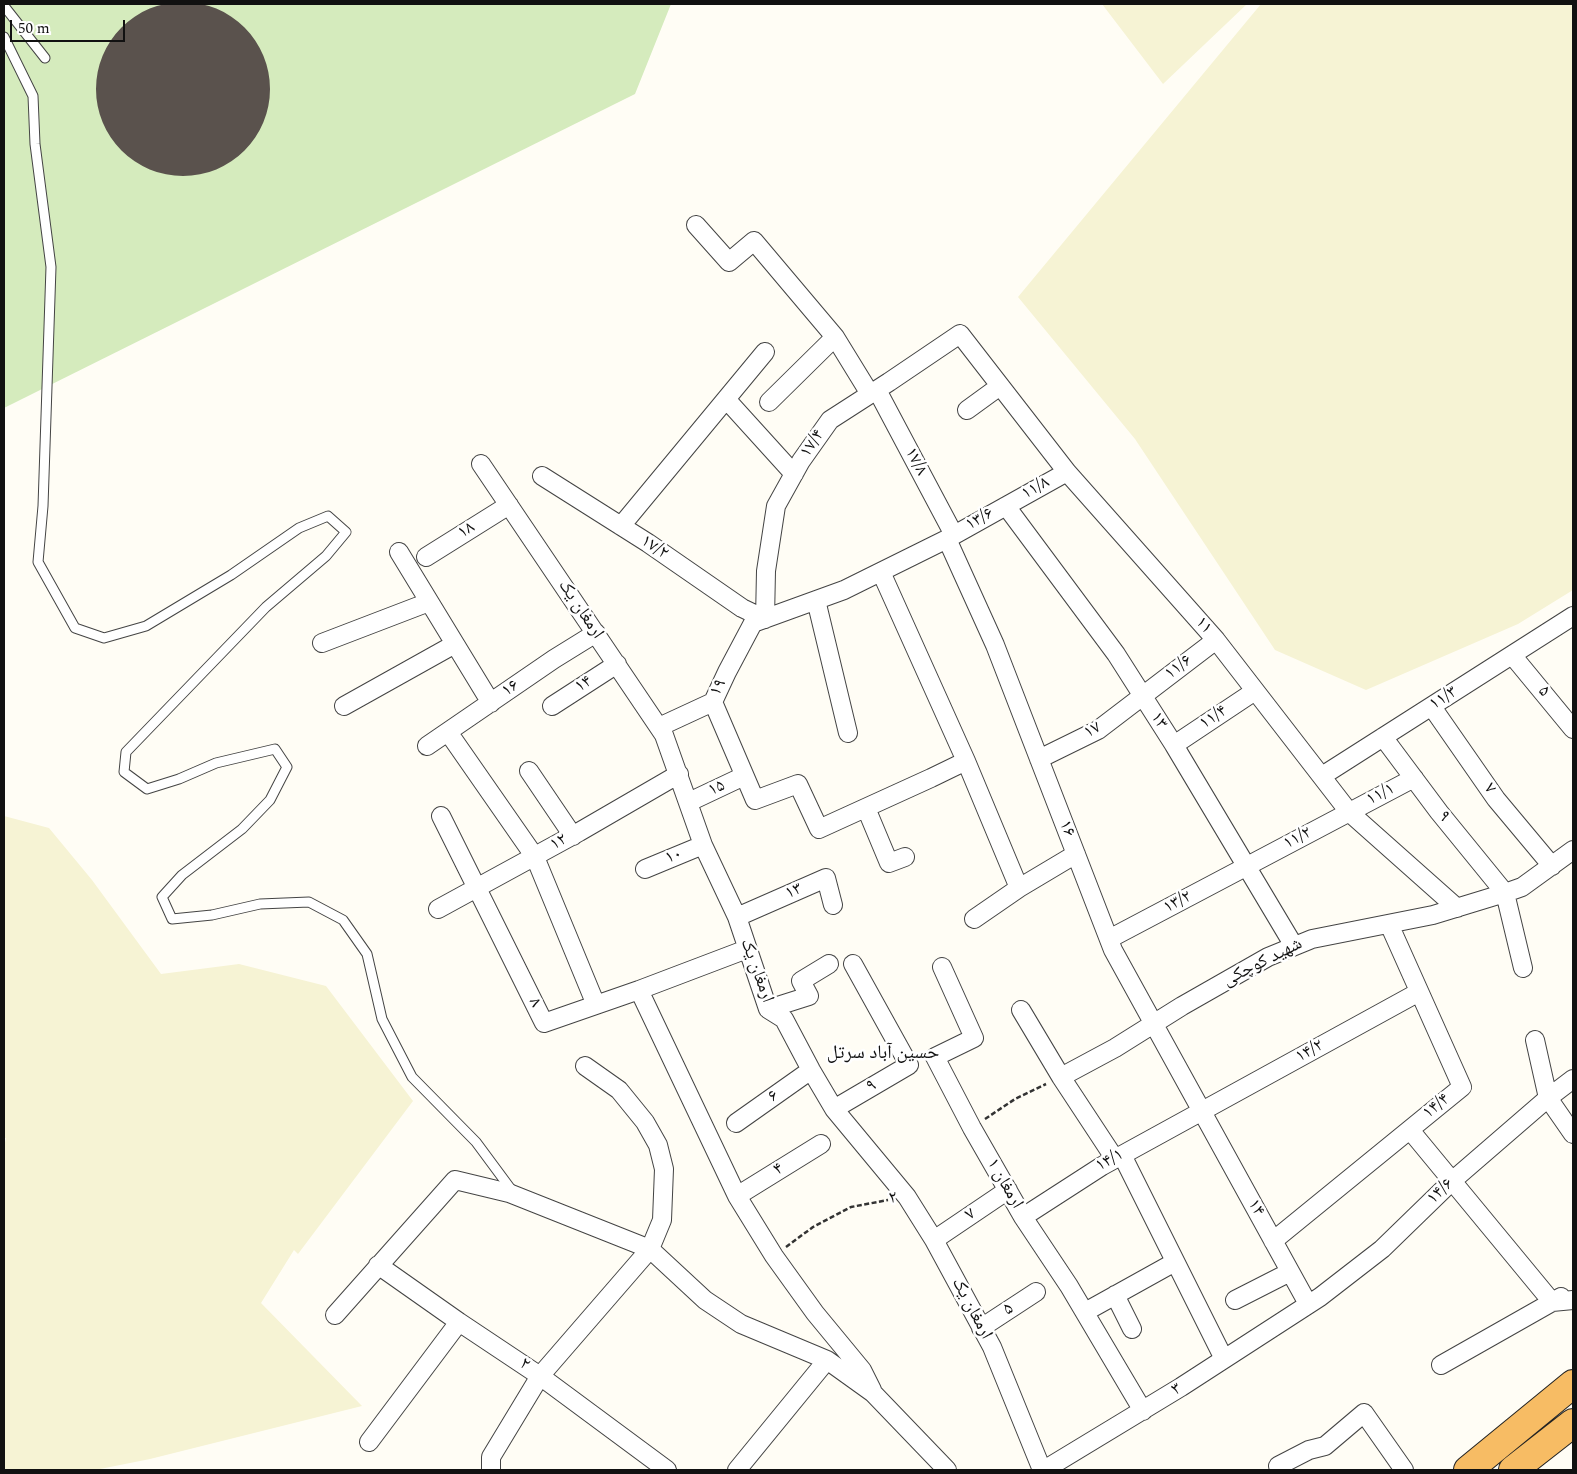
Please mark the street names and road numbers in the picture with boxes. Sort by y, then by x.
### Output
street label: ۱۷/۴ [796,426,830,462]
street label: ۱۷/۸ [899,444,931,480]
street label: ۱۱/۸ [1018,473,1054,505]
street label: ۱۳/۶ [962,504,998,536]
street label: ۱۸ [454,518,480,544]
street label: ۱۷/۲ [636,531,672,565]
street label: ارمغان یک [552,576,608,644]
street label: ۱۱ [1190,613,1216,639]
street label: ۱۱/۶ [1161,651,1197,685]
street label: ۱۴ [571,672,597,698]
street label: ۱۶ [498,676,524,702]
street label: ۱۹ [706,676,732,700]
street label: ۱۱/۳ [1426,682,1462,716]
street label: ۵ [1532,682,1554,702]
street label: ۱۱/۴ [1196,701,1232,735]
street label: ۱۳ [1145,708,1171,734]
street label: ۱۷ [1081,718,1105,744]
street label: ۱۵ [705,776,729,802]
street label: ۱۱/۱ [1363,779,1399,811]
street label: ۷ [1478,779,1500,799]
street label: ۹ [1432,807,1454,827]
street label: ۱۶ [1053,818,1079,840]
street label: ۱۱/۲ [1280,823,1316,855]
street label: ۱۲ [547,830,571,856]
street label: ۱۰ [662,844,686,870]
street label: ۱۳ [782,879,806,905]
street label: ۱۳/۲ [1160,887,1196,919]
street label: شهید کوچکی [1220,934,1306,992]
street label: ارمغان یک [734,936,778,1006]
street label: ۸ [523,994,545,1012]
street label: ۱۴/۲ [1292,1036,1328,1068]
street label: ۹ [863,1076,881,1098]
street label: ۶ [764,1086,784,1108]
street label: ۱۴/۴ [1419,1090,1455,1124]
street label: ۱۴/۱ [1092,1145,1128,1177]
street label: ارمغان ۱ [981,1155,1027,1213]
street label: ۴ [770,1159,788,1181]
street label: ۱۴/۶ [1423,1174,1459,1210]
street label: ۲ [887,1188,899,1210]
street label: ۱۴ [1242,1196,1268,1220]
street label: ۷ [962,1204,980,1226]
street label: ارمغان یک [946,1275,996,1343]
street label: ۵ [1000,1299,1018,1321]
street label: ۲ [515,1354,533,1376]
street label: ۳ [1168,1379,1186,1401]

